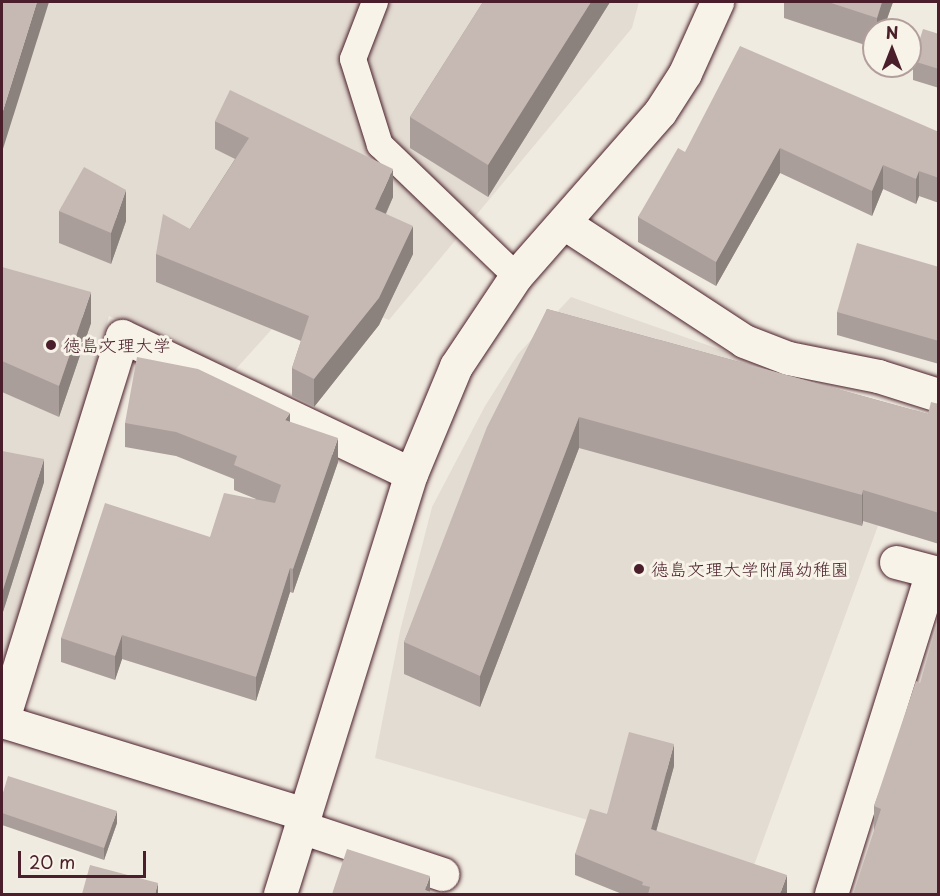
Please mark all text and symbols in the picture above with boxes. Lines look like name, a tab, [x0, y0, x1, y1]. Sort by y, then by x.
north arrow	[862, 18, 922, 78]
text: N	[886, 20, 898, 44]
place label: 徳島文理大学	[63, 334, 171, 356]
marker: 徳島文理大学	[44, 338, 58, 352]
place label: 徳島文理大学附属幼稚園	[651, 558, 849, 580]
marker: 徳島文理大学附属幼稚園	[632, 562, 646, 576]
scale bar	[21, 839, 148, 877]
text: 20 m	[29, 848, 75, 875]

